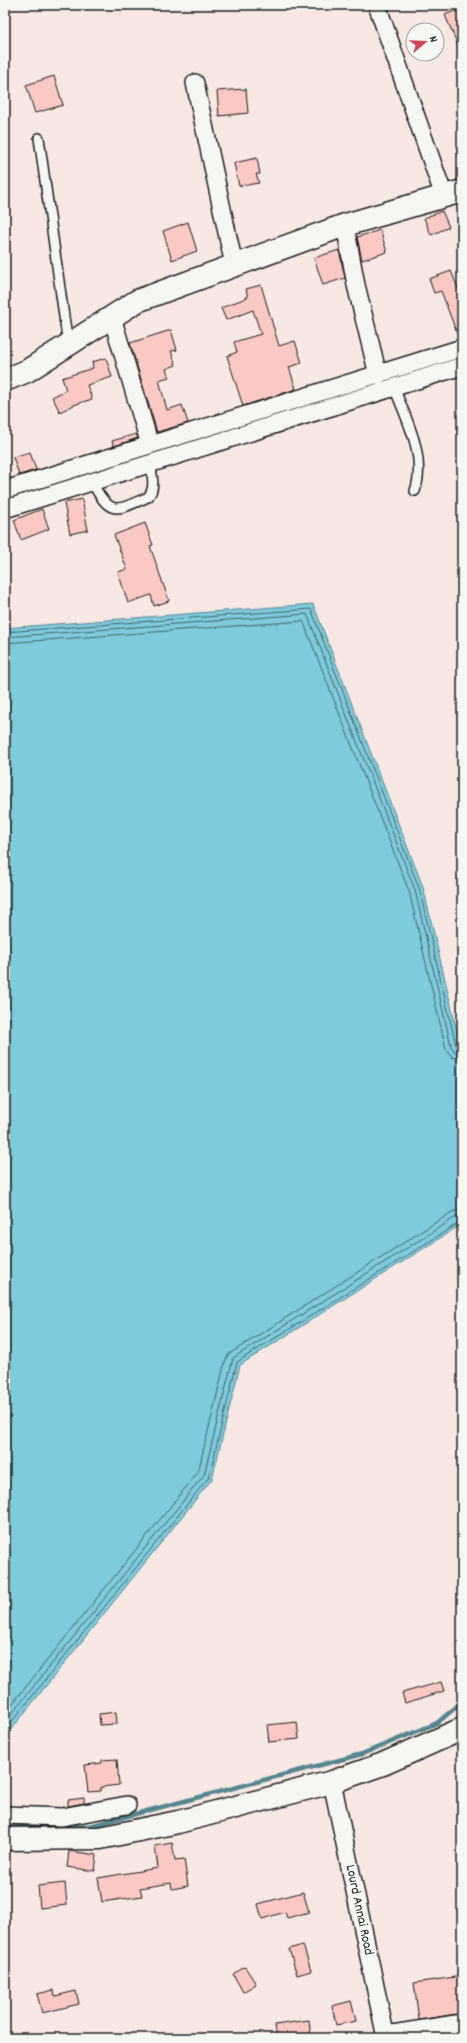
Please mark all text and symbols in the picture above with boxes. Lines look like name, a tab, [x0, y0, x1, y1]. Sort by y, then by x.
north arrow	[405, 22, 445, 62]
text: N	[424, 34, 441, 45]
street label: Lourd Annai Road	[340, 1863, 378, 1957]

